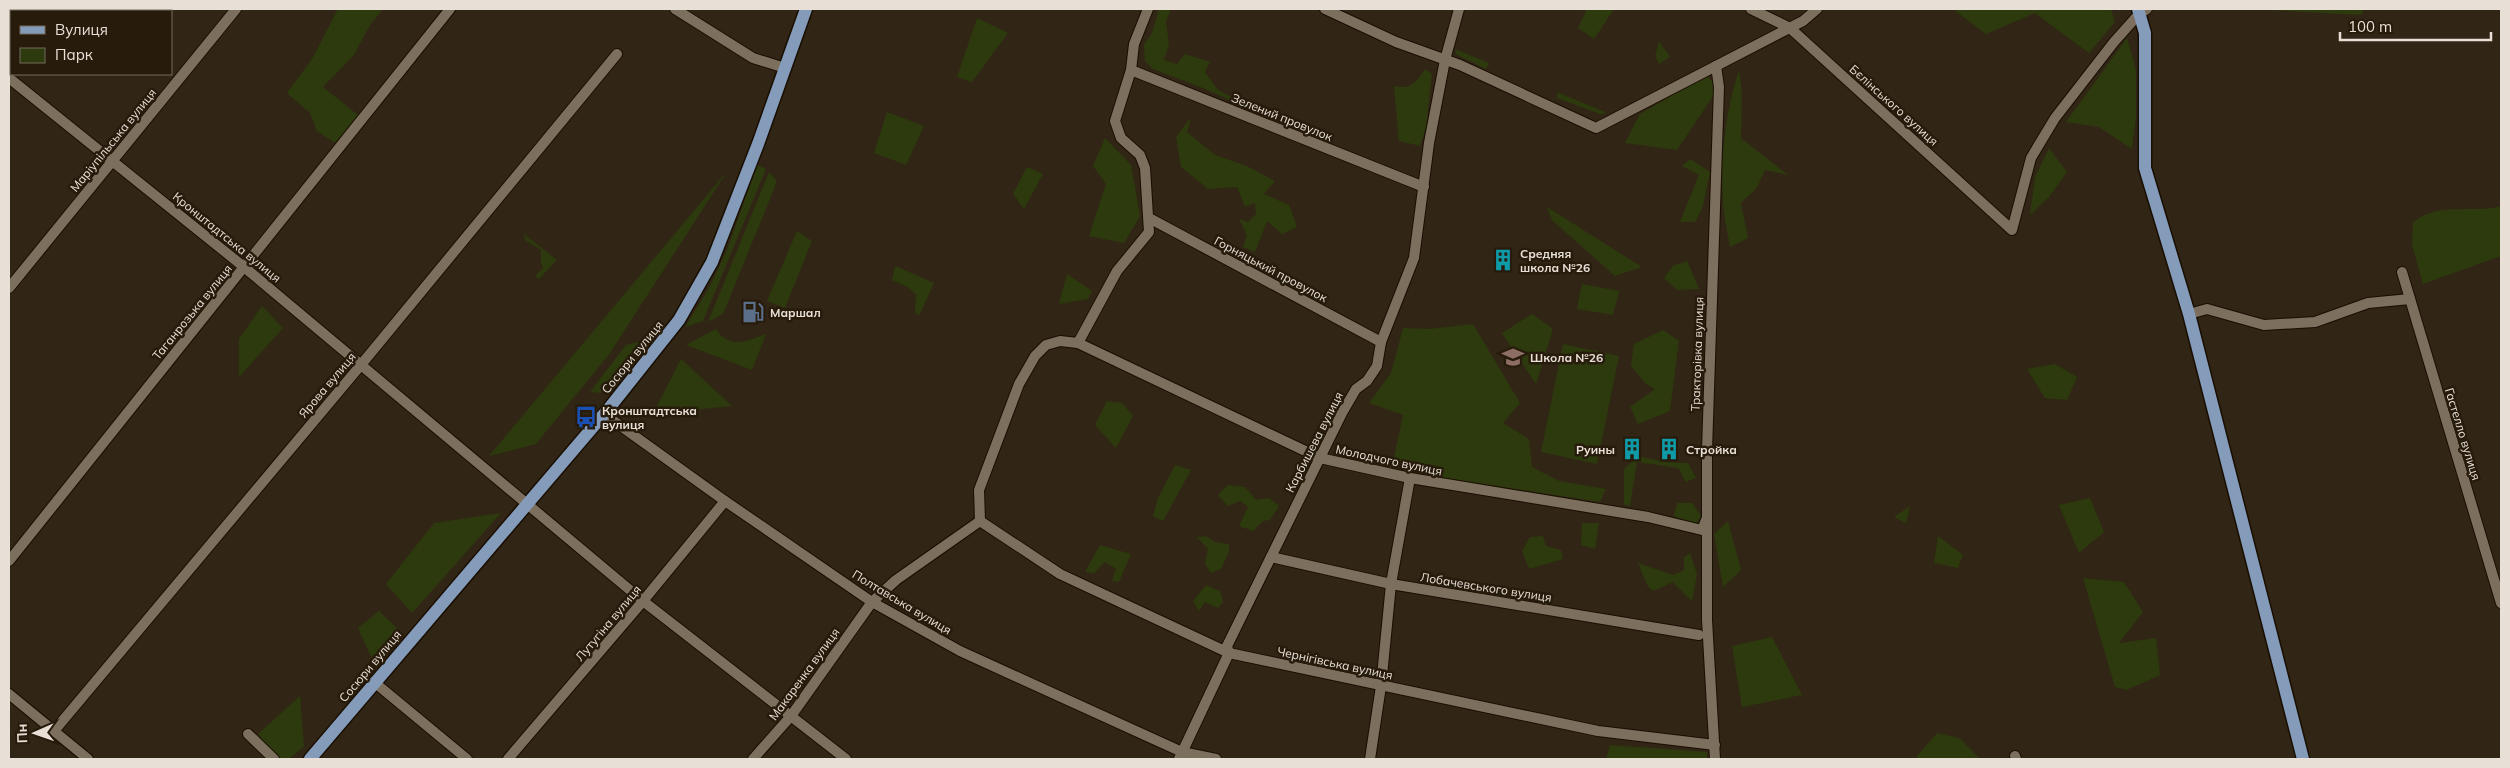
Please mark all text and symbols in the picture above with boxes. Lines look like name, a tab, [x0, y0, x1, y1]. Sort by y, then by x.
legend	[10, 10, 172, 75]
scale bar	[2340, 10, 2491, 42]
text: 100 m	[2348, 17, 2392, 36]
text: Вулиця	[55, 20, 108, 39]
text: Парк	[55, 45, 94, 64]
street label: Бєлінського вулиця	[1847, 61, 1941, 149]
street label: Маріупільська вулиця	[67, 85, 159, 195]
street label: Зелений провулок	[1229, 90, 1335, 144]
street label: Кронштадтська вулиця	[170, 189, 284, 285]
street label: Горняцький провулок	[1212, 233, 1331, 305]
place label: Средняя школа №26	[1520, 246, 1590, 275]
building icon: Средняя школа №26	[1490, 247, 1516, 273]
street label: Таганрозька вулиця	[149, 261, 235, 363]
street label: Тракторівка вулиця	[1688, 296, 1706, 412]
fuel station icon: Маршал	[740, 299, 766, 325]
place label: Маршал	[770, 305, 821, 320]
street label: Сосюри вулиця	[598, 318, 666, 396]
school or university icon: Школа №26	[1500, 344, 1526, 370]
street label: Ярова вулиця	[295, 349, 359, 421]
place label: Школа №26	[1530, 350, 1603, 365]
street label: Гастелло вулиця	[2442, 386, 2484, 482]
street label: Карбишева вулиця	[1282, 389, 1346, 495]
place label: Кронштадтська вулиця	[602, 403, 697, 432]
bus stop icon: Кронштадтська вулиця	[573, 404, 599, 430]
building icon: Руины	[1619, 436, 1645, 462]
building icon: Стройка	[1656, 436, 1682, 462]
street label: Молодчого вулиця	[1334, 441, 1444, 479]
place label: Руины	[1576, 442, 1615, 457]
place label: Стройка	[1686, 442, 1737, 457]
street label: Полтавська вулиця	[850, 566, 954, 638]
street label: Лобачевського вулиця	[1419, 569, 1553, 605]
street label: Лутугіна вулиця	[572, 582, 644, 664]
street label: Макаренка вулиця	[765, 625, 843, 723]
street label: Сосюри вулиця	[336, 627, 404, 705]
street label: Чернігівська вулиця	[1276, 643, 1394, 683]
north arrow	[10, 708, 60, 758]
text: Пн	[13, 723, 31, 743]

